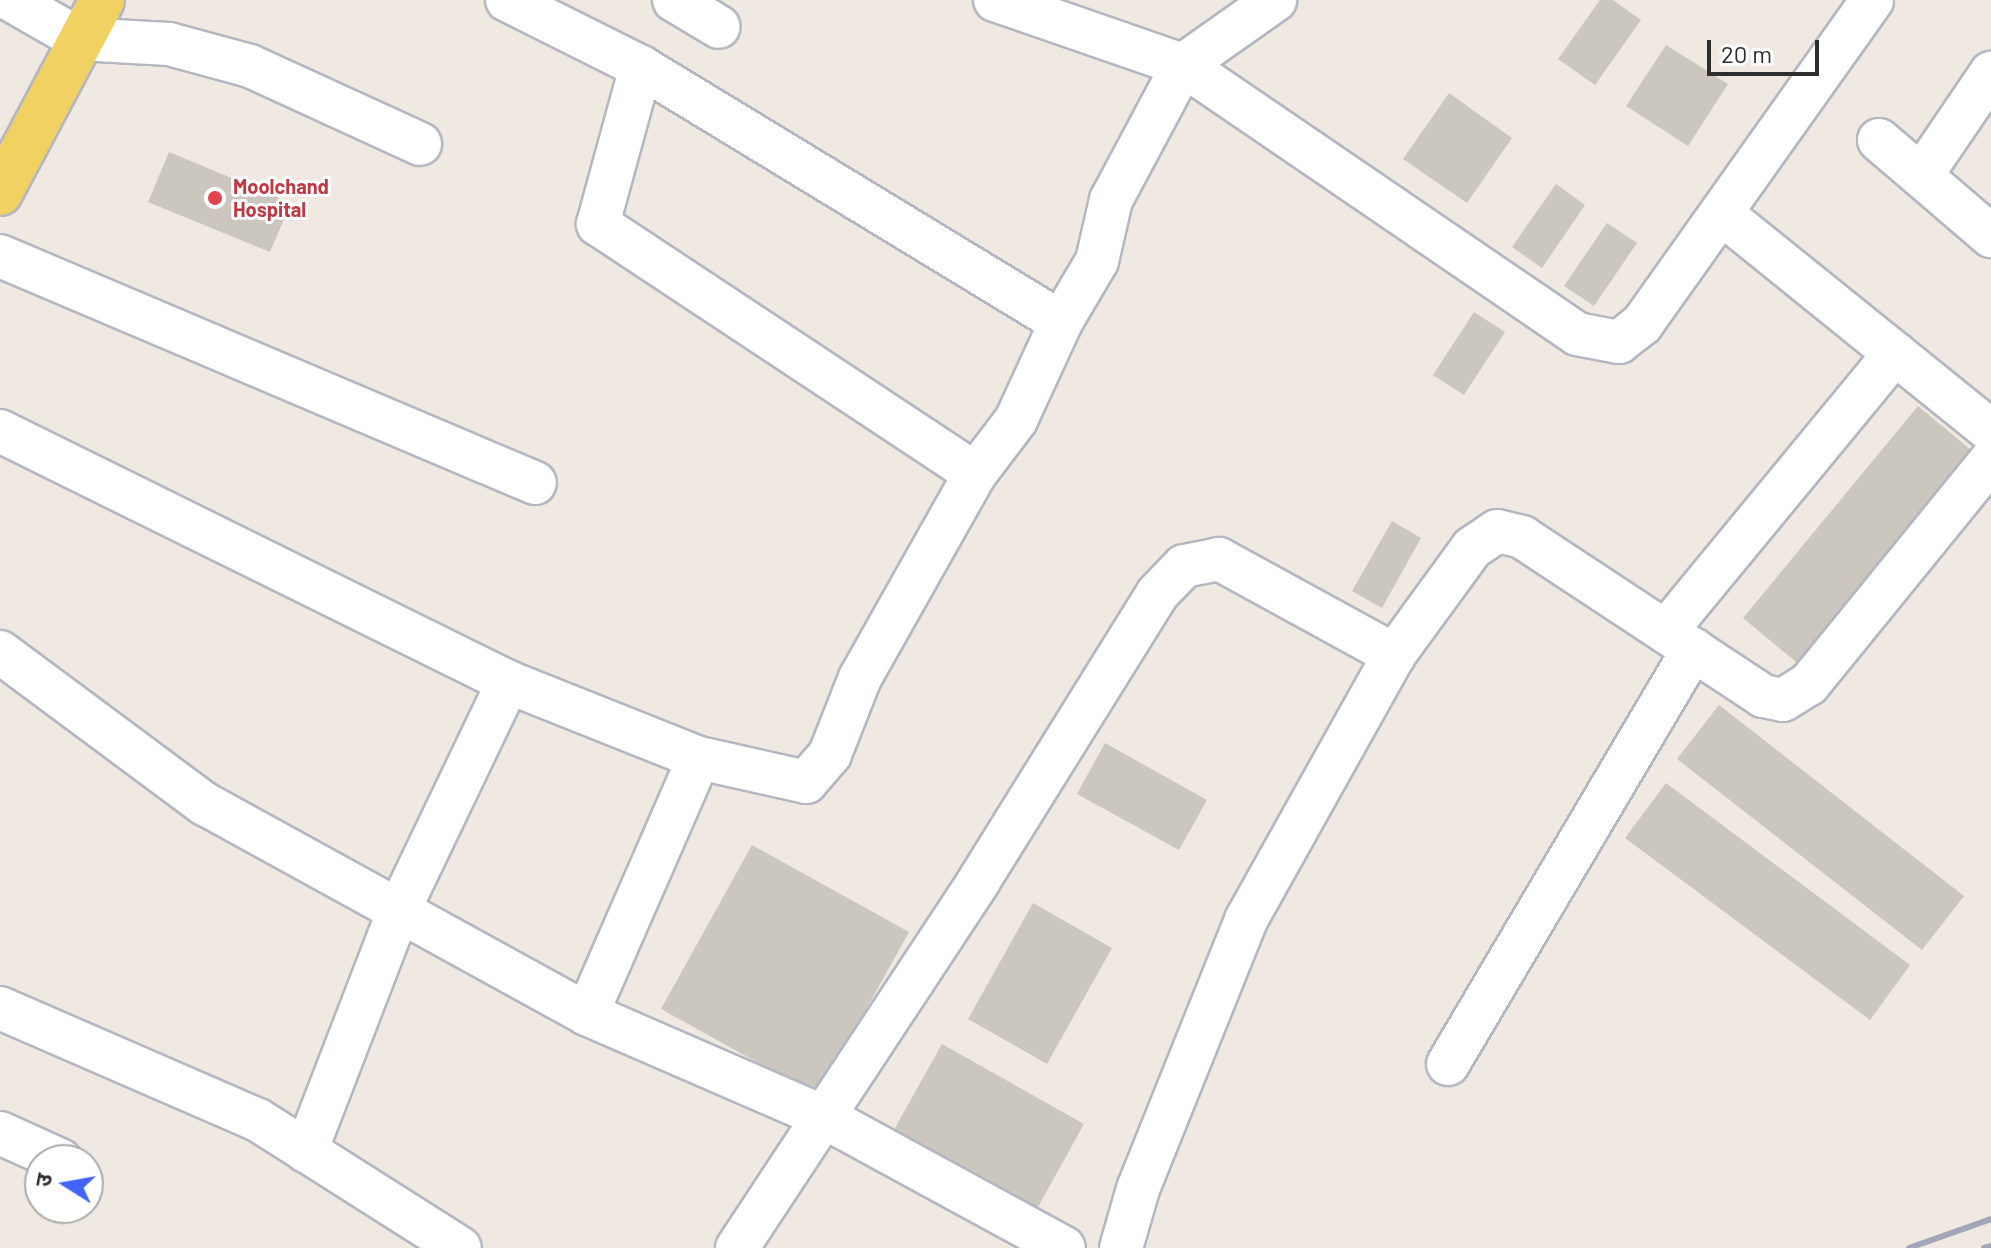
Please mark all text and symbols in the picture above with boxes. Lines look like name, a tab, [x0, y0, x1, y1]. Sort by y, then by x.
scale bar	[1711, 24, 1823, 74]
text: 20 m	[1721, 39, 1772, 68]
place label: Moolchand Hospital	[233, 174, 329, 221]
marker: Moolchand Hospital	[204, 187, 226, 209]
north arrow	[24, 1144, 104, 1224]
text: उ	[28, 1171, 56, 1189]

